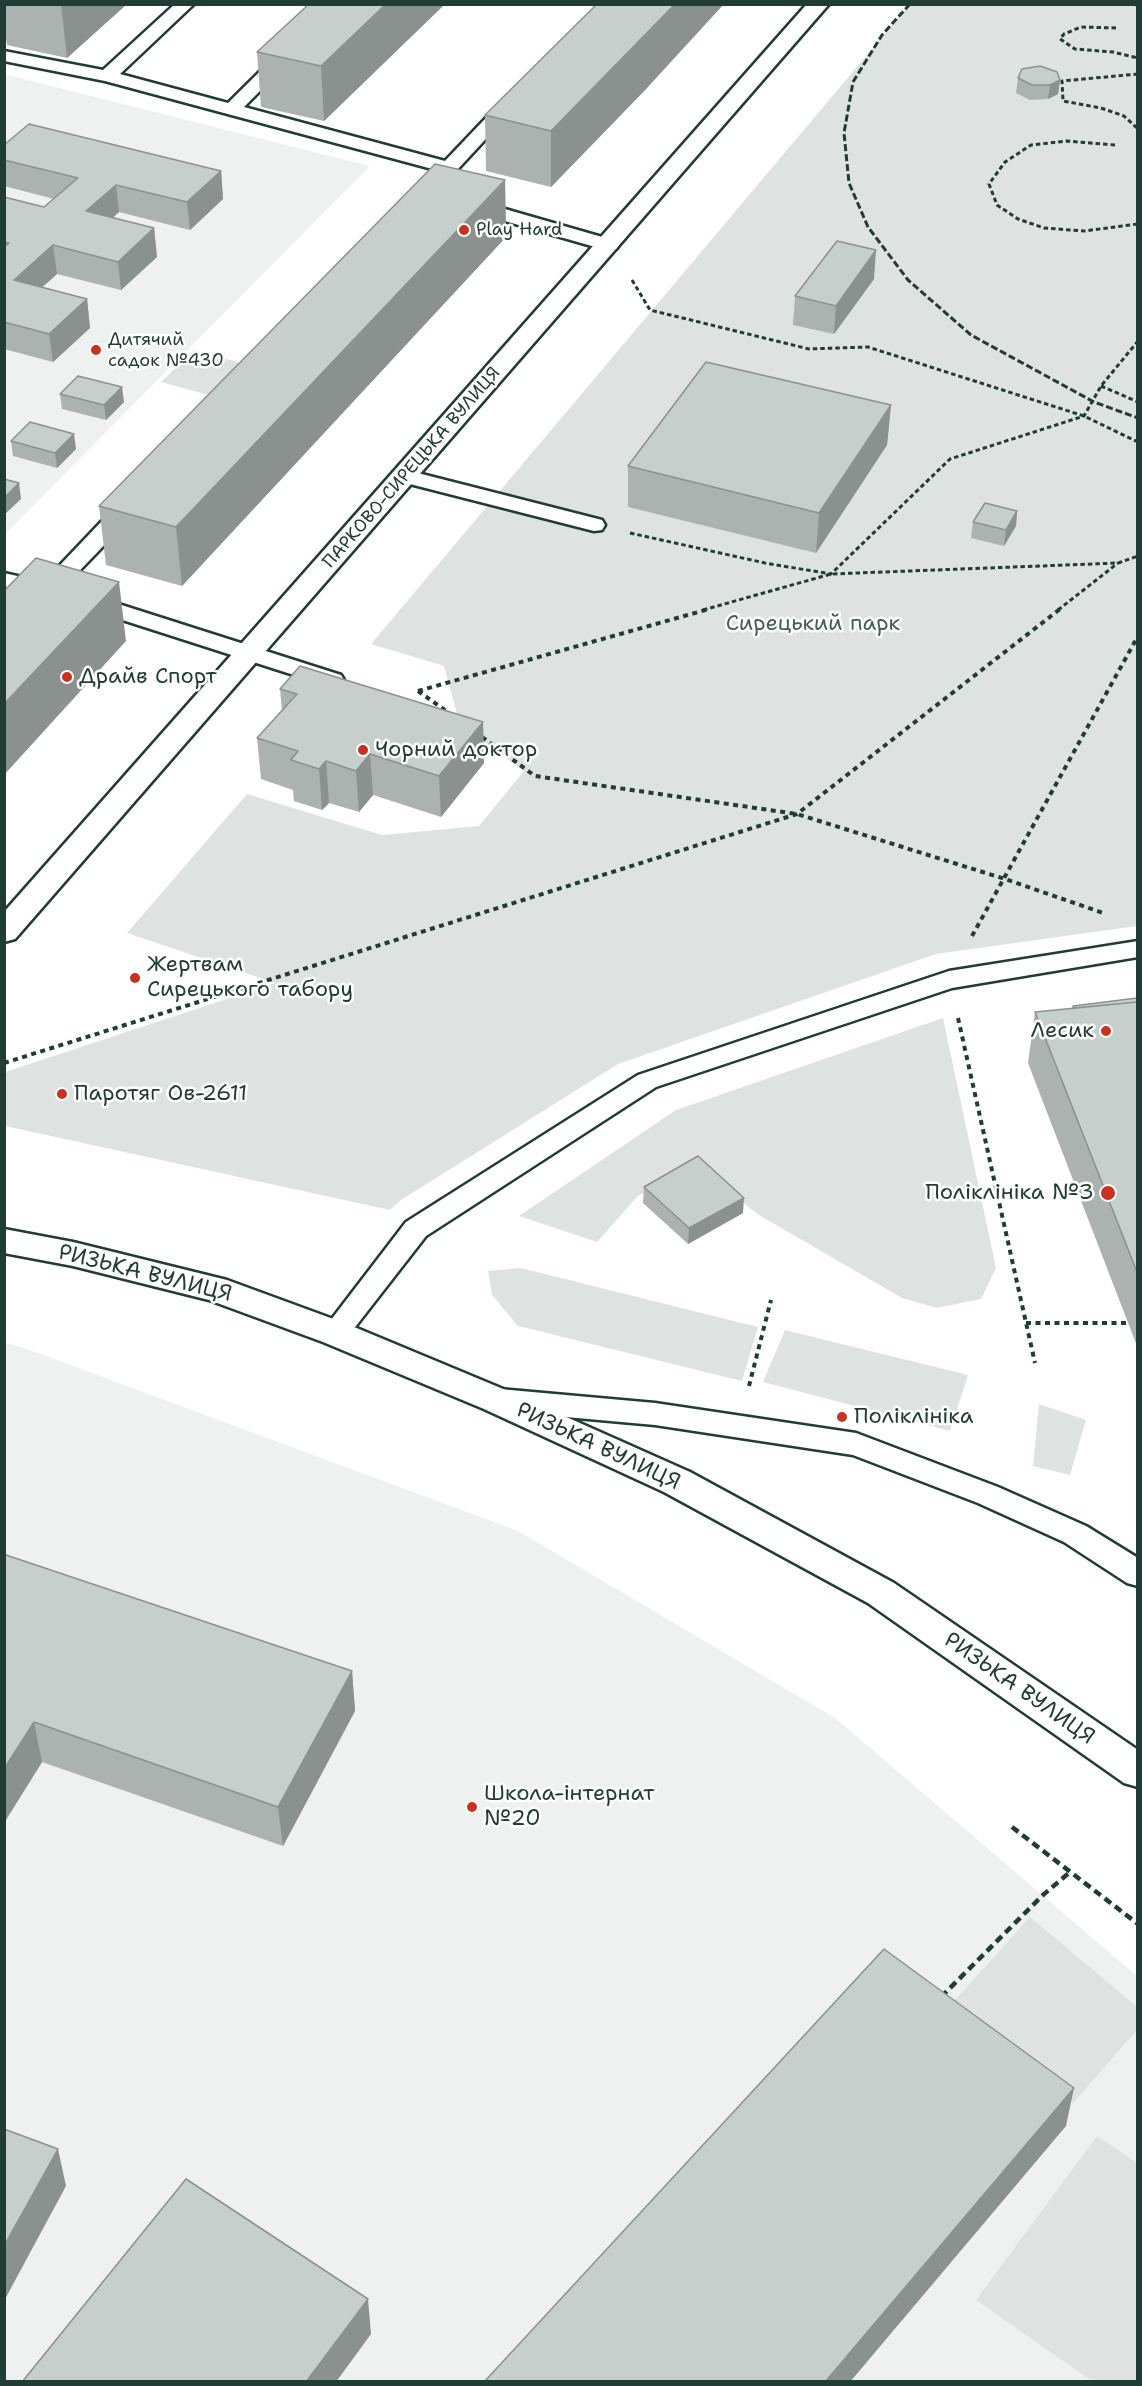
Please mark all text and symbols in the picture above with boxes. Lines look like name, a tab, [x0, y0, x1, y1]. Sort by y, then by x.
place label: Play Hard	[476, 219, 562, 241]
marker: Play Hard	[457, 223, 471, 237]
place label: Дитячий садок №430	[108, 329, 224, 372]
marker: Дитячий садок №430	[89, 343, 103, 357]
street label: ПАРКОВО-СИРЕЦЬКА ВУЛИЦЯ	[319, 363, 505, 573]
park label: Сирецький парк	[726, 611, 900, 637]
place label: Драйв Спорт	[79, 664, 217, 690]
marker: Драйв Спорт	[60, 670, 74, 684]
place label: Чорний доктор	[375, 737, 537, 763]
marker: Чорний доктор	[356, 743, 370, 757]
place label: Жертвам Сирецького табору	[147, 952, 353, 1004]
marker: Жертвам Сирецького табору	[128, 971, 142, 985]
place label: Лесик	[1031, 1018, 1094, 1044]
marker: Лесик	[1099, 1024, 1113, 1038]
place label: Паротяг Ов-2611	[74, 1081, 247, 1107]
marker: Паротяг Ов-2611	[55, 1087, 69, 1101]
place label: Поліклініка №3	[925, 1180, 1094, 1206]
marker: Поліклініка №3	[1099, 1184, 1117, 1202]
street label: РИЗЬКА ВУЛИЦЯ	[55, 1240, 235, 1308]
street label: РИЗЬКА ВУЛИЦЯ	[512, 1397, 684, 1497]
place label: Поліклініка	[854, 1404, 973, 1430]
marker: Поліклініка	[835, 1410, 849, 1424]
street label: РИЗЬКА ВУЛИЦЯ	[939, 1627, 1099, 1751]
place label: Школа-інтернат №20	[484, 1781, 654, 1832]
marker: Школа-інтернат №20	[465, 1800, 479, 1814]

